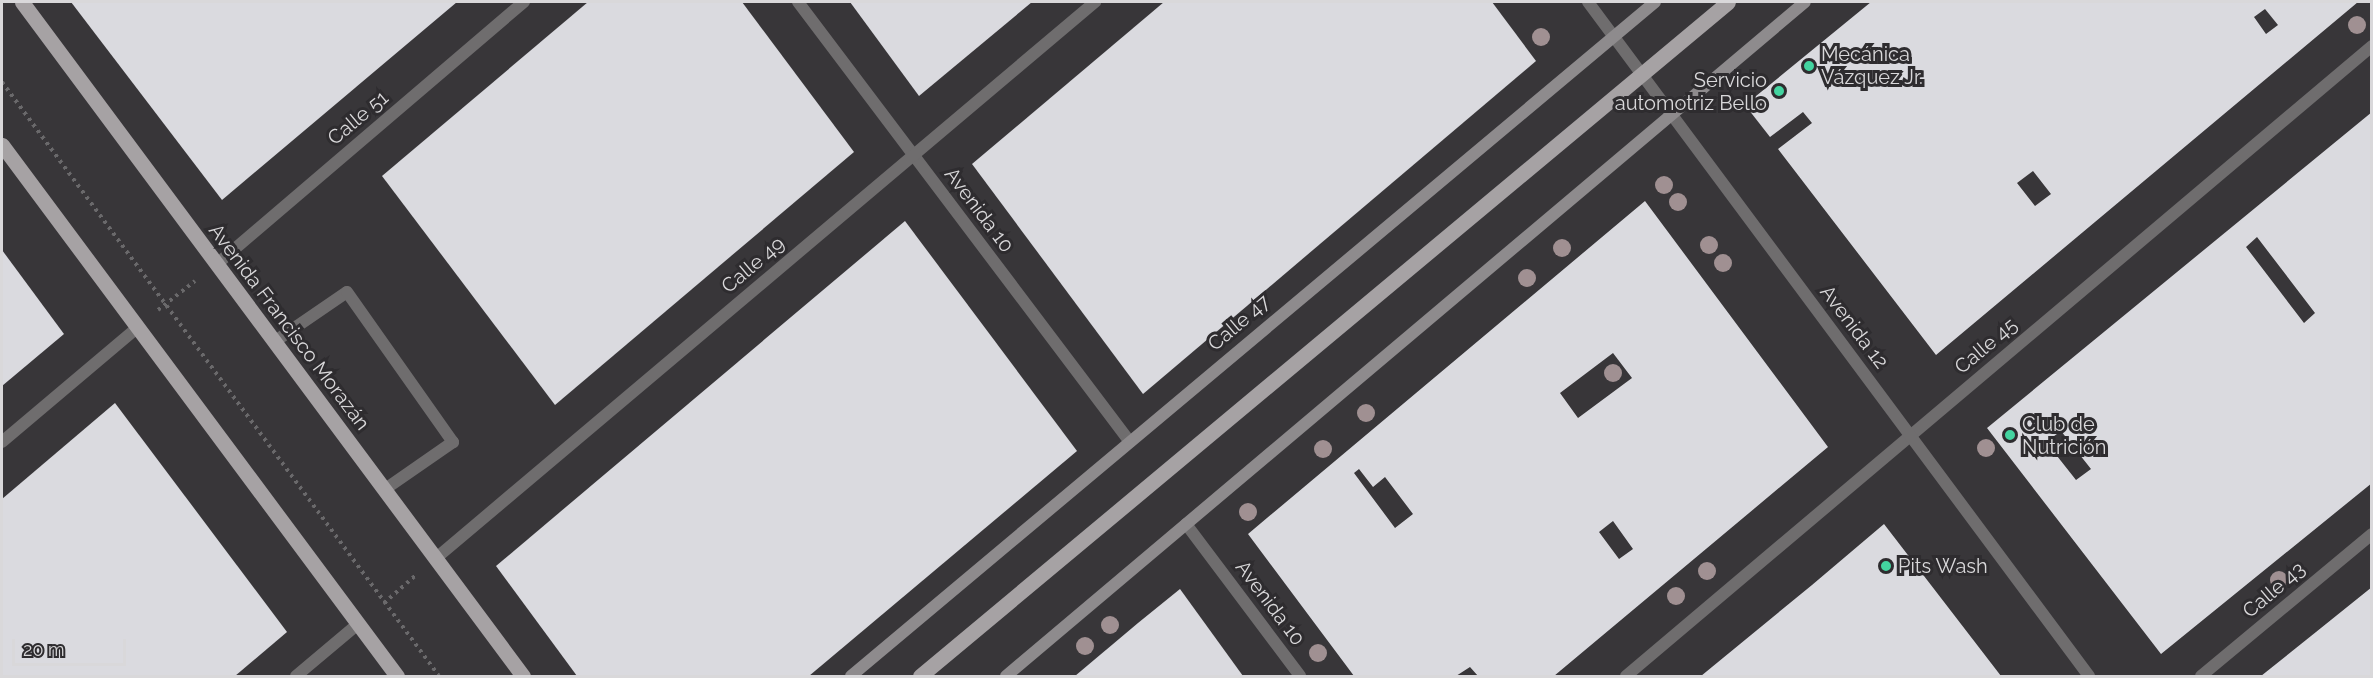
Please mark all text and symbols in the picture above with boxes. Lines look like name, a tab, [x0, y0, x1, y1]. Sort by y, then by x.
place label: Mecánica Vázquez Jr.	[1821, 42, 1923, 89]
marker: Mecánica Vázquez Jr.	[1802, 59, 1816, 73]
place label: Servicio automotriz Bello	[1615, 68, 1767, 115]
marker: Servicio automotriz Bello	[1772, 84, 1786, 98]
street label: Calle 51	[323, 86, 393, 150]
street label: Avenida 10	[939, 163, 1019, 257]
street label: Avenida Francisco Morazán	[203, 219, 375, 435]
street label: Calle 49	[717, 232, 789, 298]
street label: Avenida 12	[1815, 281, 1893, 373]
street label: Calle 47	[1203, 290, 1275, 356]
street label: Calle 45	[1950, 313, 2022, 379]
place label: Club de Nutrición	[2022, 412, 2106, 459]
marker: Club de Nutrición	[2003, 428, 2017, 442]
place label: Pits Wash	[1898, 554, 1988, 578]
street label: Avenida 10	[1230, 556, 1310, 650]
street label: Calle 43	[2238, 557, 2310, 623]
marker: Pits Wash	[1879, 559, 1893, 573]
scale bar	[15, 627, 129, 665]
text: 20 m	[23, 639, 65, 660]

